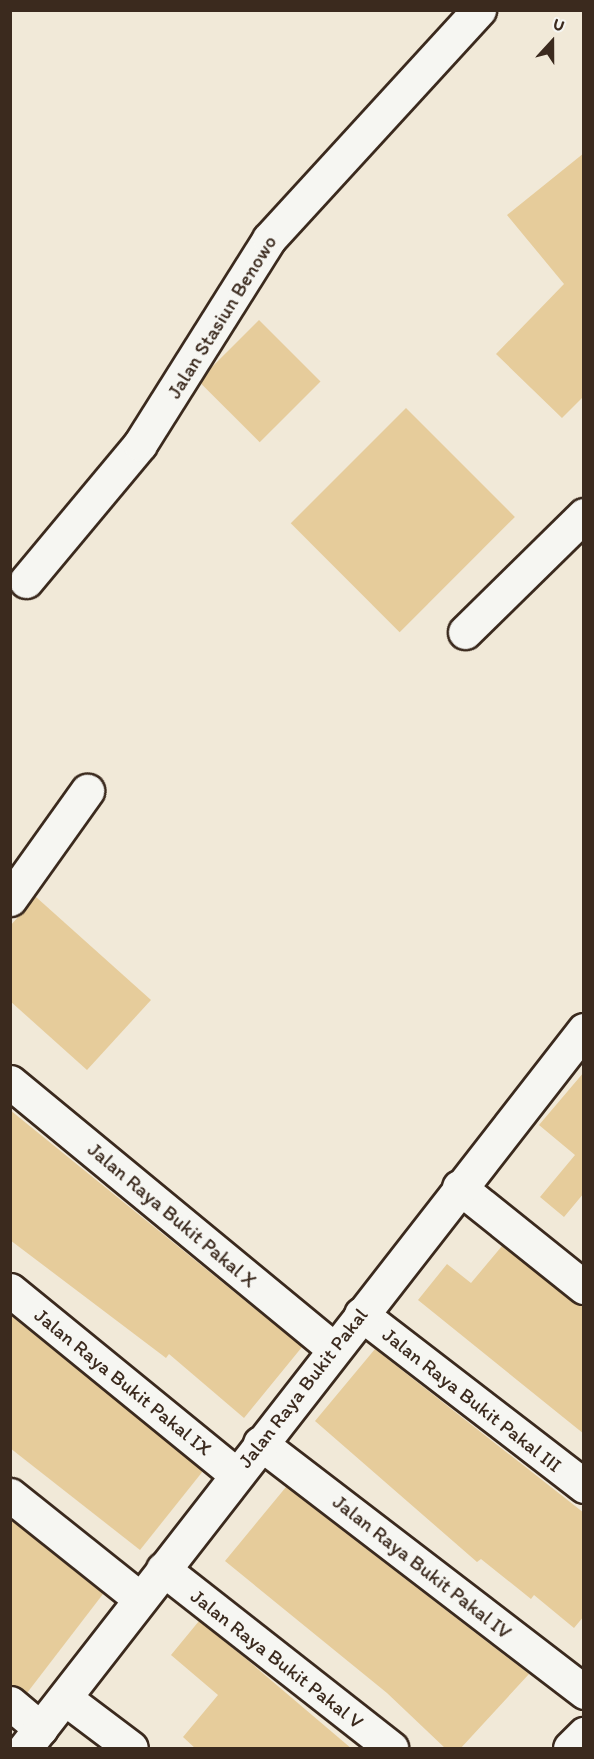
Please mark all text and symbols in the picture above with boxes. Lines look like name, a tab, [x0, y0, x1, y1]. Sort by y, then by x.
north arrow	[522, 12, 582, 72]
text: U	[550, 14, 567, 35]
street label: Jalan Stasiun Benowo	[162, 231, 282, 403]
street label: Jalan Raya Bukit Pakal X	[83, 1138, 261, 1292]
street label: Jalan Raya Bukit Pakal IX	[30, 1304, 216, 1460]
street label: Jalan Raya Bukit Pakal	[234, 1304, 372, 1472]
street label: Jalan Raya Bukit Pakal III	[378, 1323, 566, 1477]
street label: Jalan Raya Bukit Pakal IV	[328, 1490, 516, 1644]
street label: Jalan Raya Bukit Pakal V	[186, 1585, 368, 1733]

